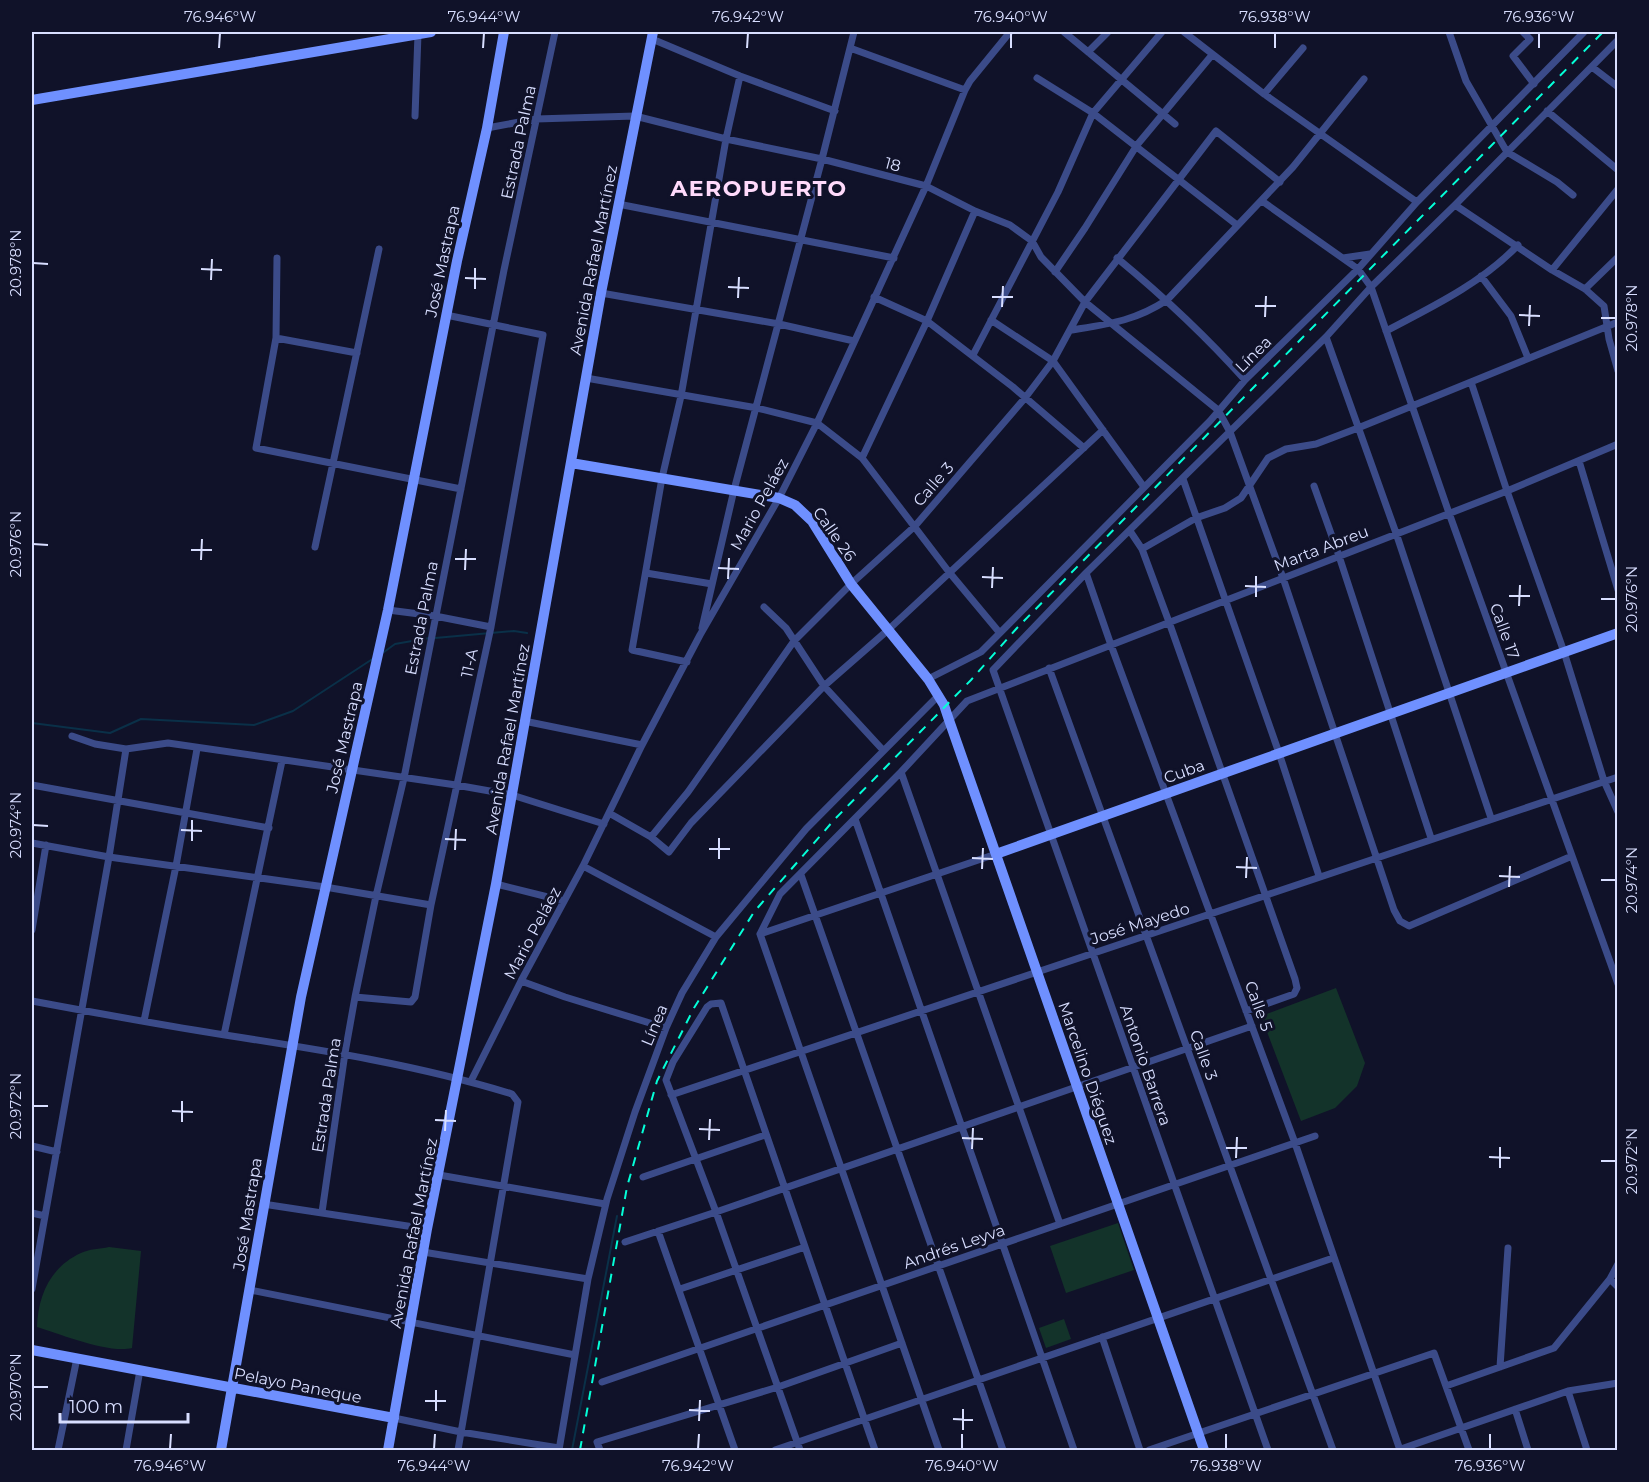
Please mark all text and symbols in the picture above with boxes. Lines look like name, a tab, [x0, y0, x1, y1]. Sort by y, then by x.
text: 76.946°W	[184, 7, 256, 26]
text: 76.944°W	[448, 7, 521, 26]
text: 76.942°W	[712, 7, 784, 26]
text: 76.940°W	[974, 7, 1048, 26]
text: 76.938°W	[1239, 7, 1311, 26]
text: 76.936°W	[1504, 7, 1575, 26]
street label: Estrada Palma	[497, 83, 540, 201]
street label: 18	[883, 153, 903, 176]
street label: Avenida Rafael Martínez	[566, 163, 621, 357]
district label: AEROPUERTO	[669, 175, 848, 202]
street label: José Mastrapa	[421, 203, 464, 320]
text: 20.978°N	[6, 229, 25, 297]
text: 20.978°N	[1622, 284, 1641, 352]
street label: Línea	[1231, 332, 1275, 376]
street label: Mario Peláez	[726, 455, 792, 553]
street label: Calle 3	[909, 458, 958, 510]
street label: Calle 26	[809, 503, 860, 565]
text: 20.976°N	[6, 511, 25, 577]
street label: Marta Abreu	[1271, 522, 1371, 575]
street label: Estrada Palma	[401, 559, 442, 677]
text: 20.976°N	[1622, 566, 1641, 632]
street label: Calle 17	[1486, 601, 1523, 662]
street label: Avenida Rafael Martínez	[481, 642, 534, 836]
street label: 11-A	[457, 646, 482, 679]
street label: José Mastrapa	[322, 679, 367, 796]
street label: Cuba	[1161, 755, 1207, 788]
text: 20.974°N	[6, 792, 25, 858]
text: 20.974°N	[1622, 847, 1641, 913]
street label: Mario Peláez	[500, 884, 565, 983]
street label: José Mayedo	[1087, 899, 1192, 949]
street label: Calle 5	[1241, 978, 1276, 1034]
street label: Marcelino Diéguez	[1054, 999, 1121, 1147]
street label: Línea	[637, 1001, 672, 1049]
street label: Antonio Barrera	[1116, 1002, 1175, 1128]
street label: Calle 3	[1186, 1027, 1221, 1083]
street label: Estrada Palma	[308, 1036, 345, 1154]
text: 20.972°N	[6, 1073, 25, 1139]
text: 20.972°N	[1622, 1128, 1641, 1194]
street label: Avenida Rafael Martínez	[386, 1136, 441, 1330]
street label: José Mastrapa	[229, 1156, 266, 1273]
street label: Andrés Leyva	[901, 1220, 1007, 1273]
text: 20.970°N	[6, 1353, 25, 1421]
street label: Pelayo Paneque	[233, 1364, 363, 1407]
scale bar	[60, 1386, 188, 1424]
text: 100 m	[69, 1396, 123, 1418]
text: 76.946°W	[134, 1456, 206, 1475]
text: 76.944°W	[398, 1456, 471, 1475]
text: 76.942°W	[662, 1456, 734, 1475]
text: 76.940°W	[925, 1456, 999, 1475]
text: 76.938°W	[1190, 1456, 1262, 1475]
text: 76.936°W	[1455, 1456, 1526, 1475]

